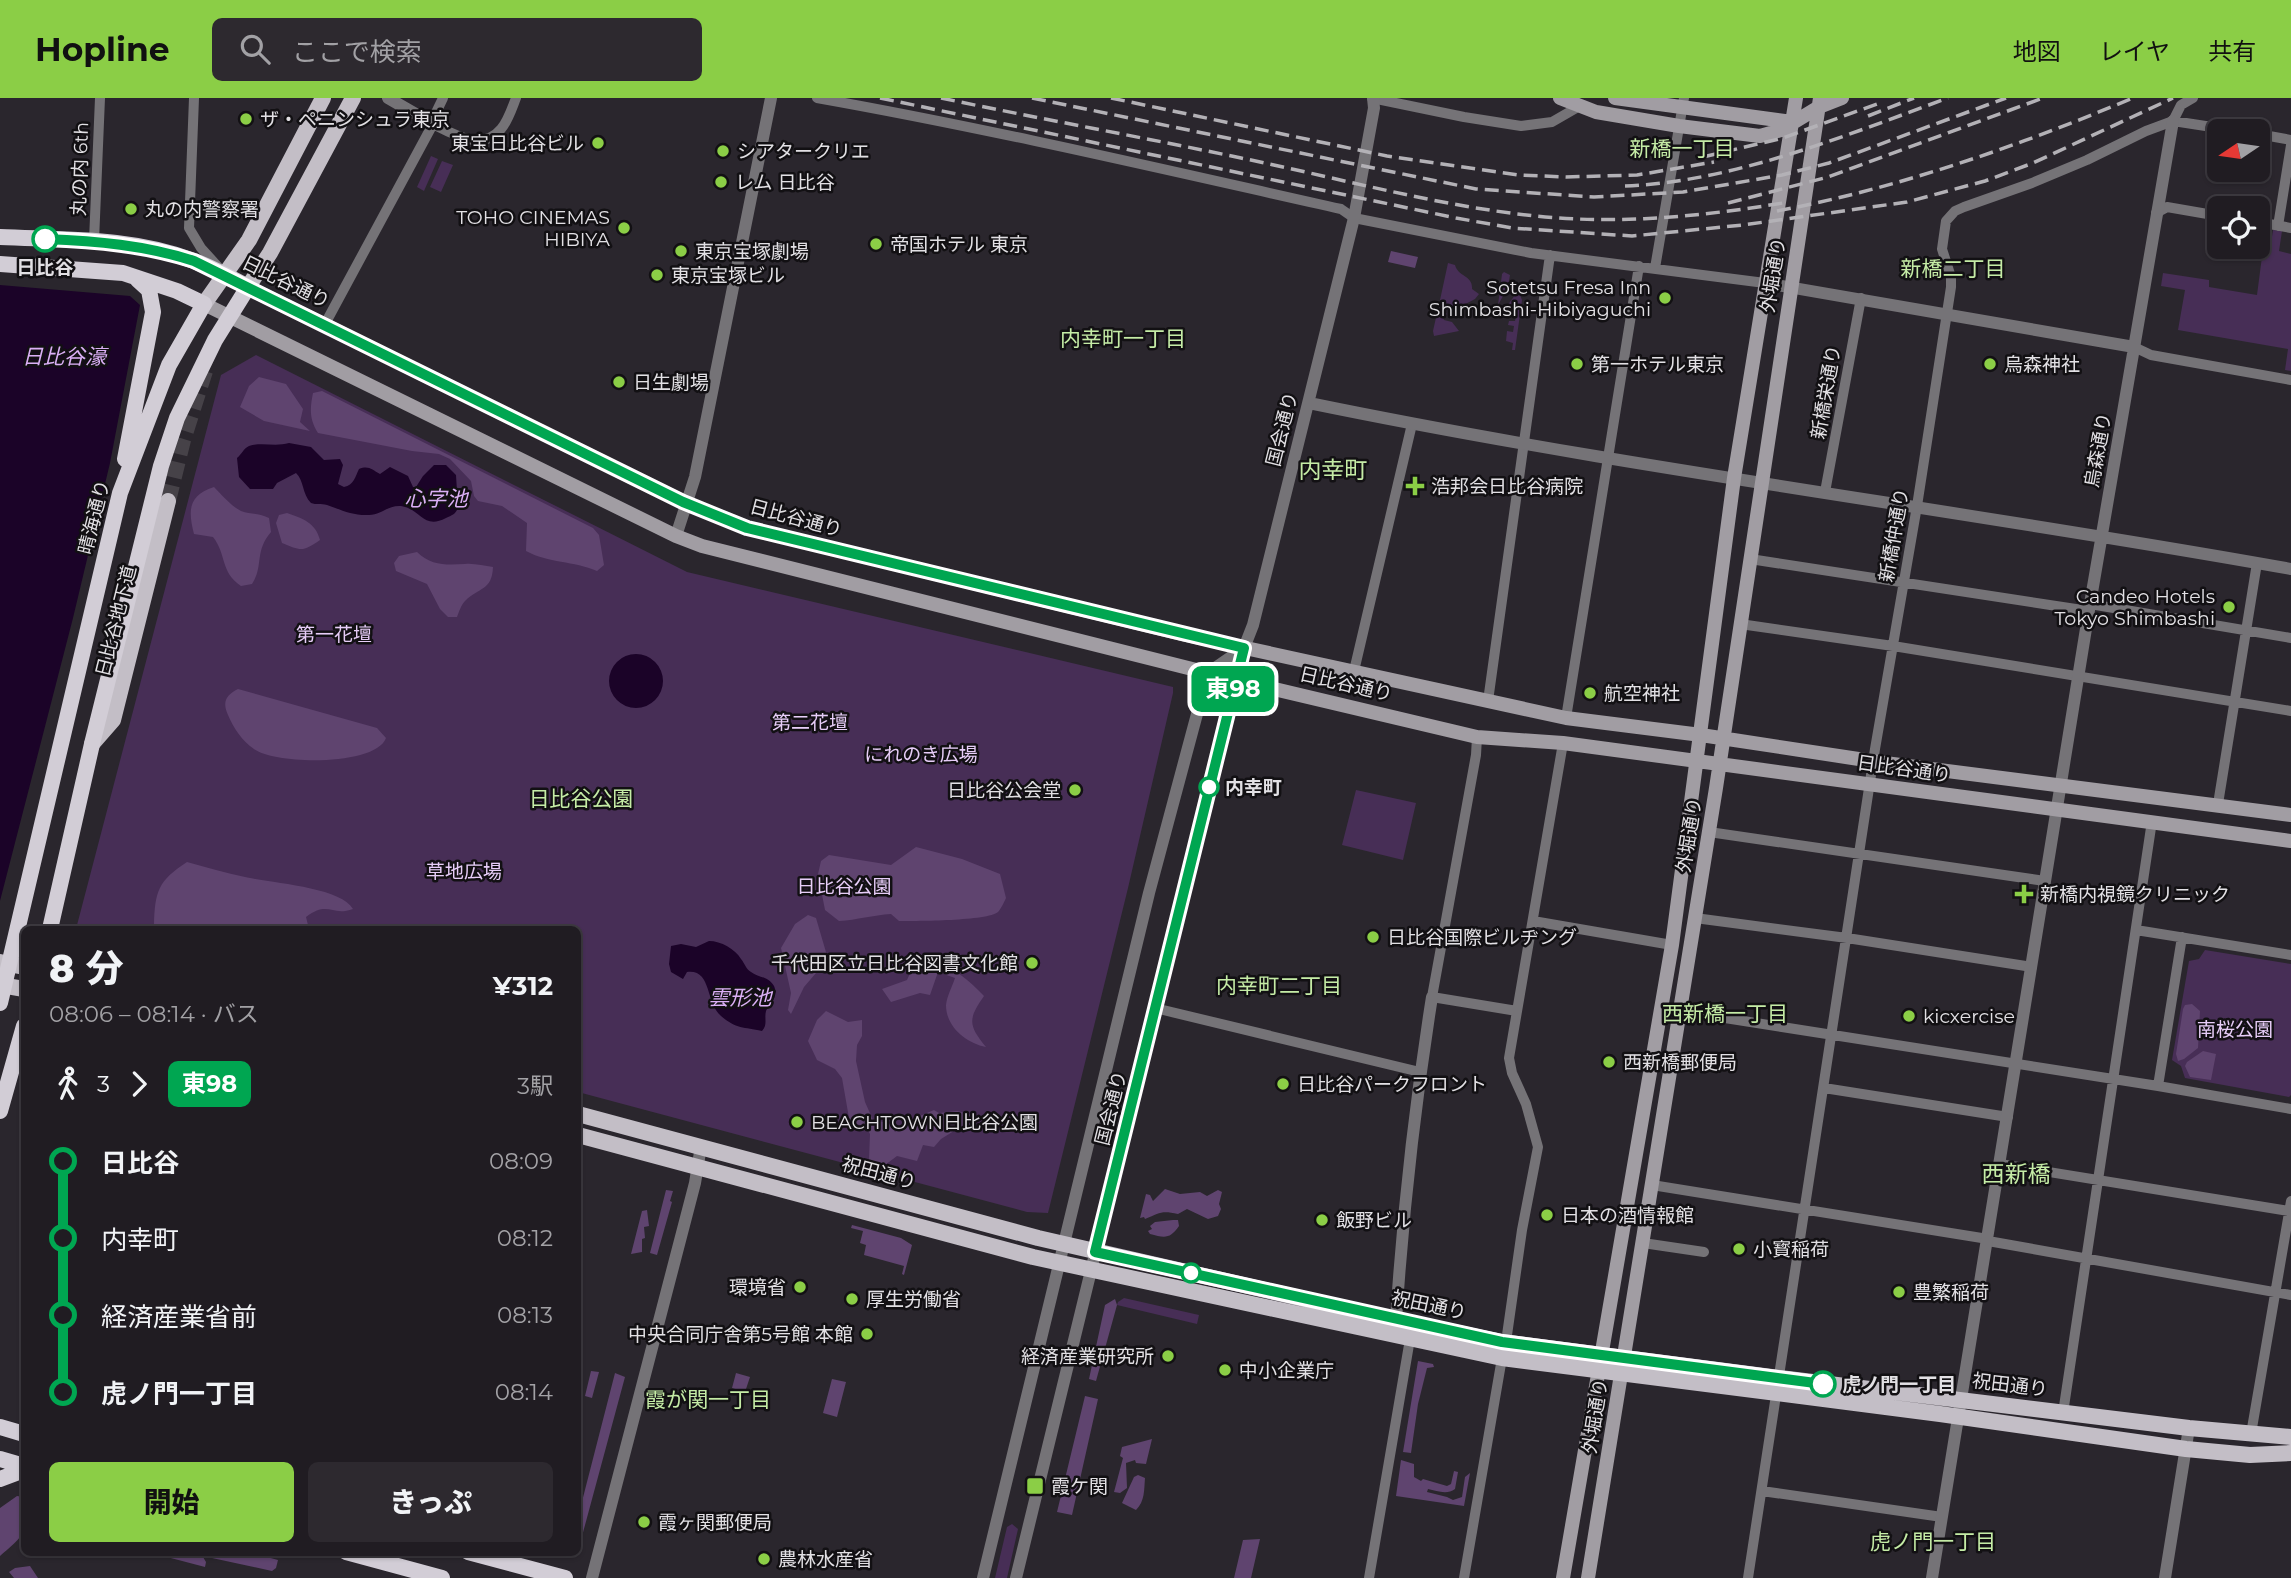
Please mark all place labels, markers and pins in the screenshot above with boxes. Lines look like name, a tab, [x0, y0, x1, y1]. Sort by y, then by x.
place label: ザ・ペニンシュラ東京	[260, 108, 450, 131]
marker: ザ・ペニンシュラ東京	[238, 111, 254, 127]
place label: 東宝日比谷ビル	[451, 132, 584, 155]
marker: 東宝日比谷ビル	[590, 135, 606, 151]
place label: シアタークリエ	[737, 140, 870, 163]
marker: シアタークリエ	[715, 143, 731, 159]
place label: レム 日比谷	[735, 171, 835, 194]
marker: レム 日比谷	[713, 174, 729, 190]
place label: 丸の内警察署	[145, 198, 259, 221]
marker: 丸の内警察署	[123, 201, 139, 217]
place label: TOHO CINEMAS HIBIYA	[456, 206, 610, 251]
marker: TOHO CINEMAS HIBIYA	[616, 220, 632, 236]
marker: 日比谷	[32, 226, 58, 252]
place label: 帝国ホテル 東京	[890, 233, 1028, 256]
marker: 帝国ホテル 東京	[868, 236, 884, 252]
place label: 東京宝塚劇場	[695, 240, 809, 263]
marker: 東京宝塚劇場	[673, 243, 689, 259]
place label: 日比谷	[16, 256, 74, 279]
place label: 東京宝塚ビル	[671, 264, 785, 287]
marker: 東京宝塚ビル	[649, 267, 665, 283]
place label: Sotetsu Fresa Inn Shimbashi-Hibiyaguchi	[1429, 276, 1651, 321]
marker: Sotetsu Fresa Inn Shimbashi-Hibiyaguchi	[1657, 290, 1673, 306]
place label: 第一ホテル東京	[1591, 353, 1724, 376]
place label: 烏森神社	[2004, 353, 2080, 376]
marker: 第一ホテル東京	[1569, 356, 1585, 372]
marker: 烏森神社	[1982, 356, 1998, 372]
place label: 日生劇場	[633, 371, 709, 394]
marker: 日生劇場	[611, 374, 627, 390]
place label: 浩邦会日比谷病院	[1431, 475, 1583, 498]
marker: 浩邦会日比谷病院	[1405, 476, 1425, 496]
place label: Candeo Hotels Tokyo Shimbashi	[2054, 585, 2215, 630]
marker: Candeo Hotels Tokyo Shimbashi	[2221, 599, 2237, 615]
place label: 航空神社	[1604, 682, 1680, 705]
marker: 航空神社	[1582, 685, 1598, 701]
place label: 内幸町	[1225, 776, 1282, 799]
marker: 内幸町	[1199, 777, 1219, 797]
place label: 日比谷公会堂	[947, 779, 1061, 802]
marker: 日比谷公会堂	[1067, 782, 1083, 798]
place label: 新橋内視鏡クリニック	[2040, 883, 2230, 906]
marker: 新橋内視鏡クリニック	[2014, 884, 2034, 904]
place label: 日比谷国際ビルヂング	[1387, 926, 1577, 949]
marker: 日比谷国際ビルヂング	[1365, 929, 1381, 945]
place label: 千代田区立日比谷図書文化館	[771, 952, 1018, 975]
marker: 千代田区立日比谷図書文化館	[1024, 955, 1040, 971]
place label: kicxercise	[1923, 1005, 2015, 1028]
marker: kicxercise	[1901, 1008, 1917, 1024]
place label: 西新橋郵便局	[1623, 1051, 1737, 1074]
marker: 西新橋郵便局	[1601, 1054, 1617, 1070]
place label: 日比谷パークフロント	[1297, 1073, 1487, 1096]
marker: 日比谷パークフロント	[1275, 1076, 1291, 1092]
place label: BEACHTOWN日比谷公園	[811, 1111, 1038, 1134]
marker: BEACHTOWN日比谷公園	[789, 1114, 805, 1130]
place label: 日本の酒情報館	[1561, 1204, 1694, 1227]
marker: 日本の酒情報館	[1539, 1207, 1555, 1223]
place label: 飯野ビル	[1336, 1209, 1412, 1232]
marker: 飯野ビル	[1314, 1212, 1330, 1228]
place label: 小寳稲荷	[1753, 1238, 1829, 1261]
marker: 小寳稲荷	[1731, 1241, 1747, 1257]
unlabelled marker	[1181, 1263, 1201, 1283]
place label: 環境省	[729, 1276, 786, 1299]
marker: 環境省	[792, 1279, 808, 1295]
place label: 豊繁稲荷	[1913, 1281, 1989, 1304]
marker: 豊繁稲荷	[1891, 1284, 1907, 1300]
place label: 厚生労働省	[866, 1288, 961, 1311]
marker: 厚生労働省	[844, 1291, 860, 1307]
place label: 中央合同庁舎第5号館 本館	[628, 1323, 853, 1346]
marker: 中央合同庁舎第5号館 本館	[859, 1326, 875, 1342]
place label: 経済産業研究所	[1021, 1345, 1154, 1368]
marker: 経済産業研究所	[1160, 1348, 1176, 1364]
place label: 中小企業庁	[1239, 1359, 1334, 1382]
marker: 中小企業庁	[1217, 1362, 1233, 1378]
marker: 虎ノ門一丁目	[1810, 1371, 1836, 1397]
place label: 虎ノ門一丁目	[1842, 1373, 1956, 1396]
place label: 霞ケ関	[1051, 1475, 1108, 1498]
marker: 霞ケ関	[1025, 1476, 1045, 1496]
place label: 霞ヶ関郵便局	[658, 1511, 772, 1534]
marker: 霞ヶ関郵便局	[636, 1514, 652, 1530]
place label: 農林水産省	[778, 1548, 873, 1571]
marker: 農林水産省	[756, 1551, 772, 1567]

